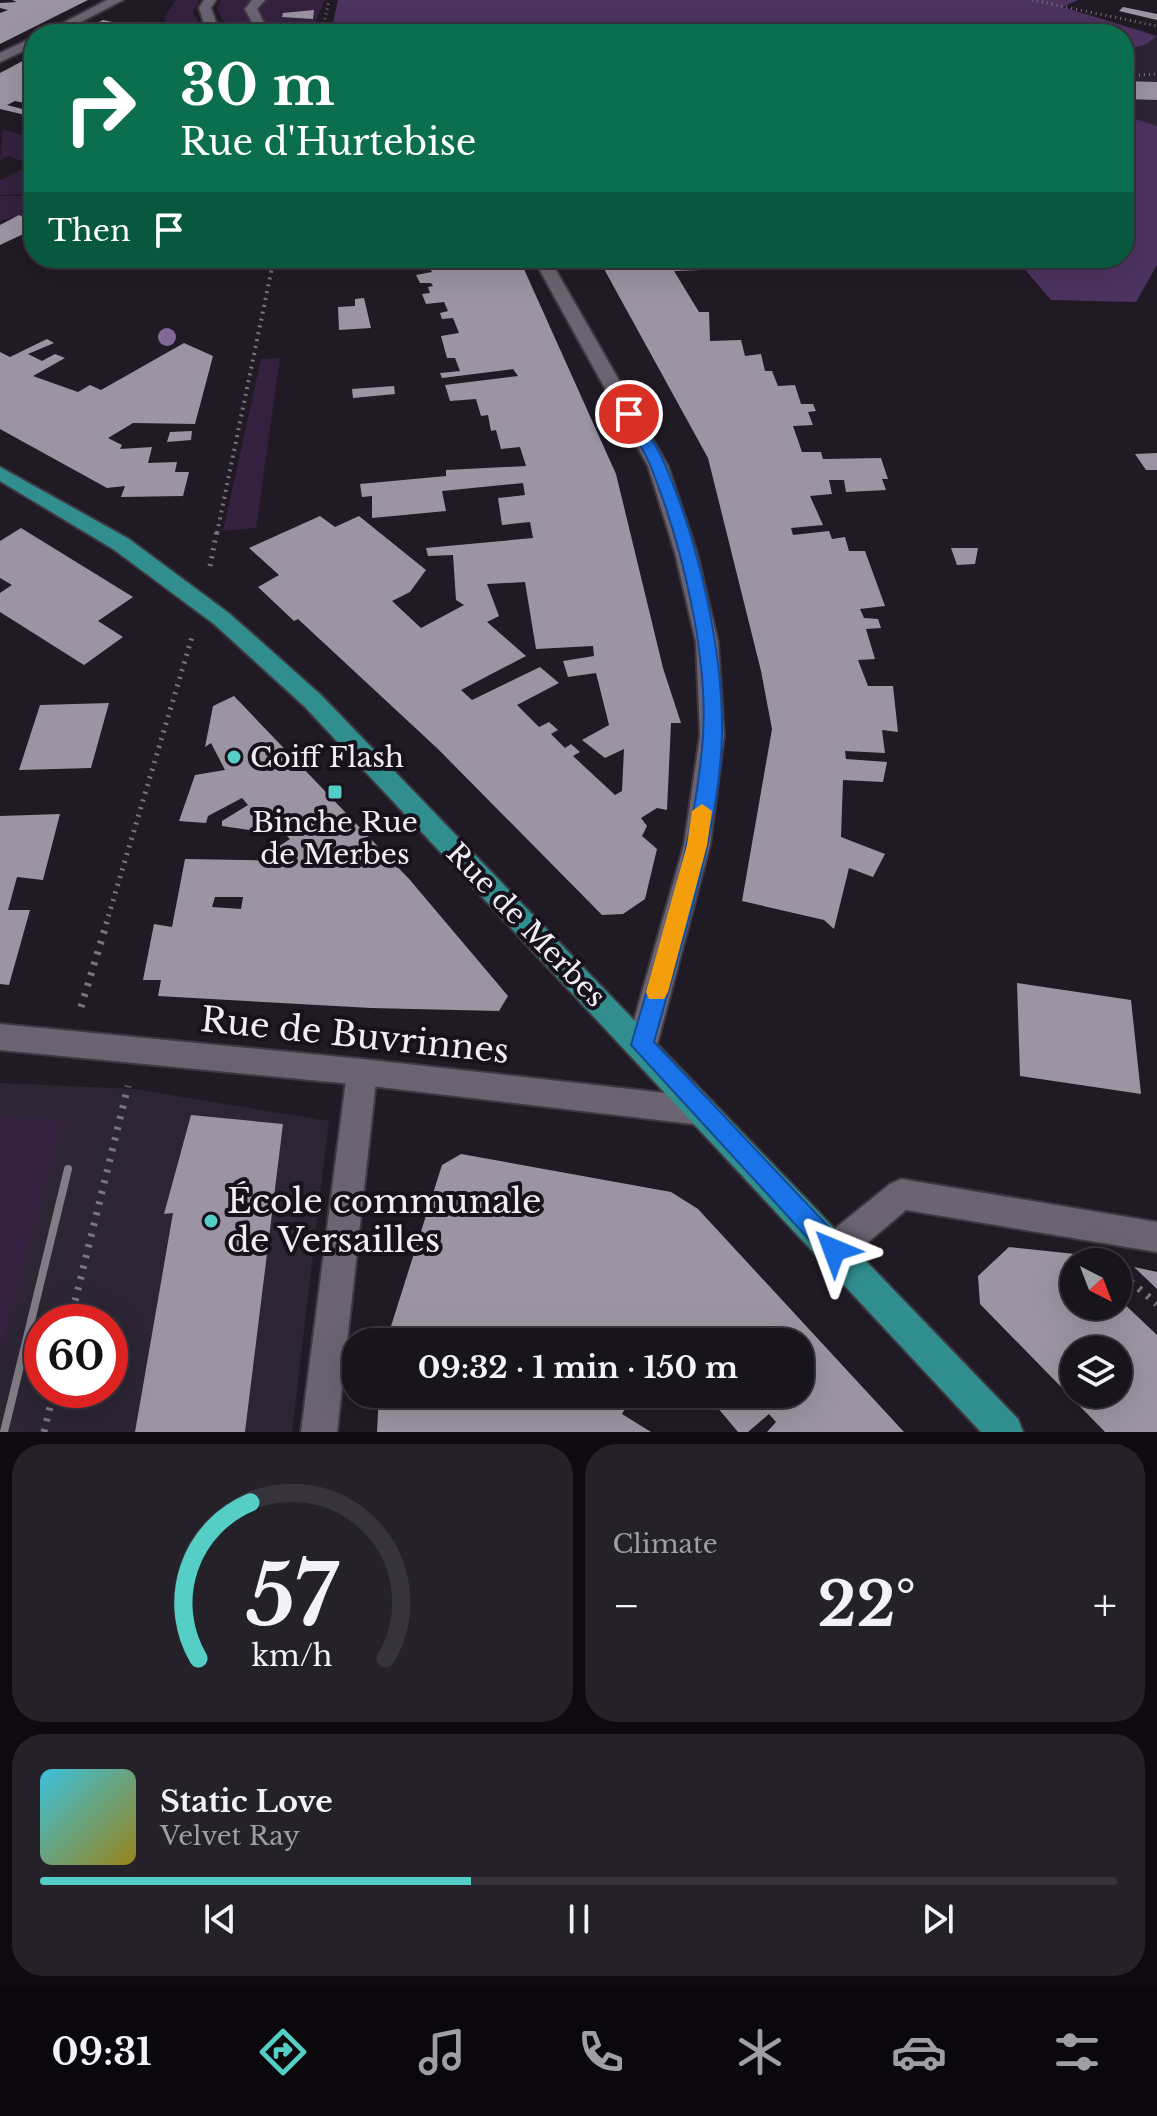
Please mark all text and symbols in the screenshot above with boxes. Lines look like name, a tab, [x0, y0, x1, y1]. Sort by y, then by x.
text: 30 m	[180, 51, 335, 120]
icon: right	[48, 56, 152, 160]
text: Rue d'Hurtebise	[180, 120, 476, 165]
icon: arrive	[147, 208, 191, 252]
text: Then	[48, 212, 131, 249]
pin	[595, 380, 663, 448]
icon: arrive	[607, 392, 651, 436]
place label: Coiff Flash	[250, 740, 404, 775]
marker: Coiff Flash	[225, 748, 243, 766]
marker: Binche Rue de Merbes	[326, 783, 344, 801]
place label: Binche Rue de Merbes	[252, 805, 418, 872]
street label: Rue de Merbes	[439, 836, 613, 1014]
street label: Rue de Buvrinnes	[199, 998, 511, 1072]
place label: École communale de Versailles	[227, 1180, 541, 1261]
position arrow	[792, 1208, 876, 1292]
marker: École communale de Versailles	[202, 1212, 220, 1230]
north arrow	[1060, 1248, 1132, 1320]
map controls	[1060, 1248, 1132, 1408]
speed limit sign: 60	[24, 1304, 128, 1408]
button: layers	[1060, 1336, 1132, 1408]
text: 09:32 · 1 min · 150 m	[418, 1349, 738, 1386]
text: Climate	[613, 1528, 718, 1560]
text: 57	[246, 1544, 340, 1647]
text: 22°	[818, 1568, 916, 1642]
text: −	[613, 1578, 640, 1633]
text: +	[1093, 1578, 1117, 1633]
text: km/h	[252, 1638, 333, 1674]
text: Static Love	[160, 1783, 333, 1820]
text: Velvet Ray	[160, 1820, 300, 1852]
icon: previous	[198, 1897, 242, 1941]
icon: pause	[557, 1897, 601, 1941]
icon: next	[916, 1897, 960, 1941]
icon: directions	[255, 2024, 311, 2080]
icon: music	[414, 2024, 470, 2080]
icon: phone	[573, 2024, 629, 2080]
icon: climate	[732, 2024, 788, 2080]
icon: car	[891, 2024, 947, 2080]
icon: filters	[1049, 2024, 1105, 2080]
text: 09:31	[51, 2030, 152, 2075]

